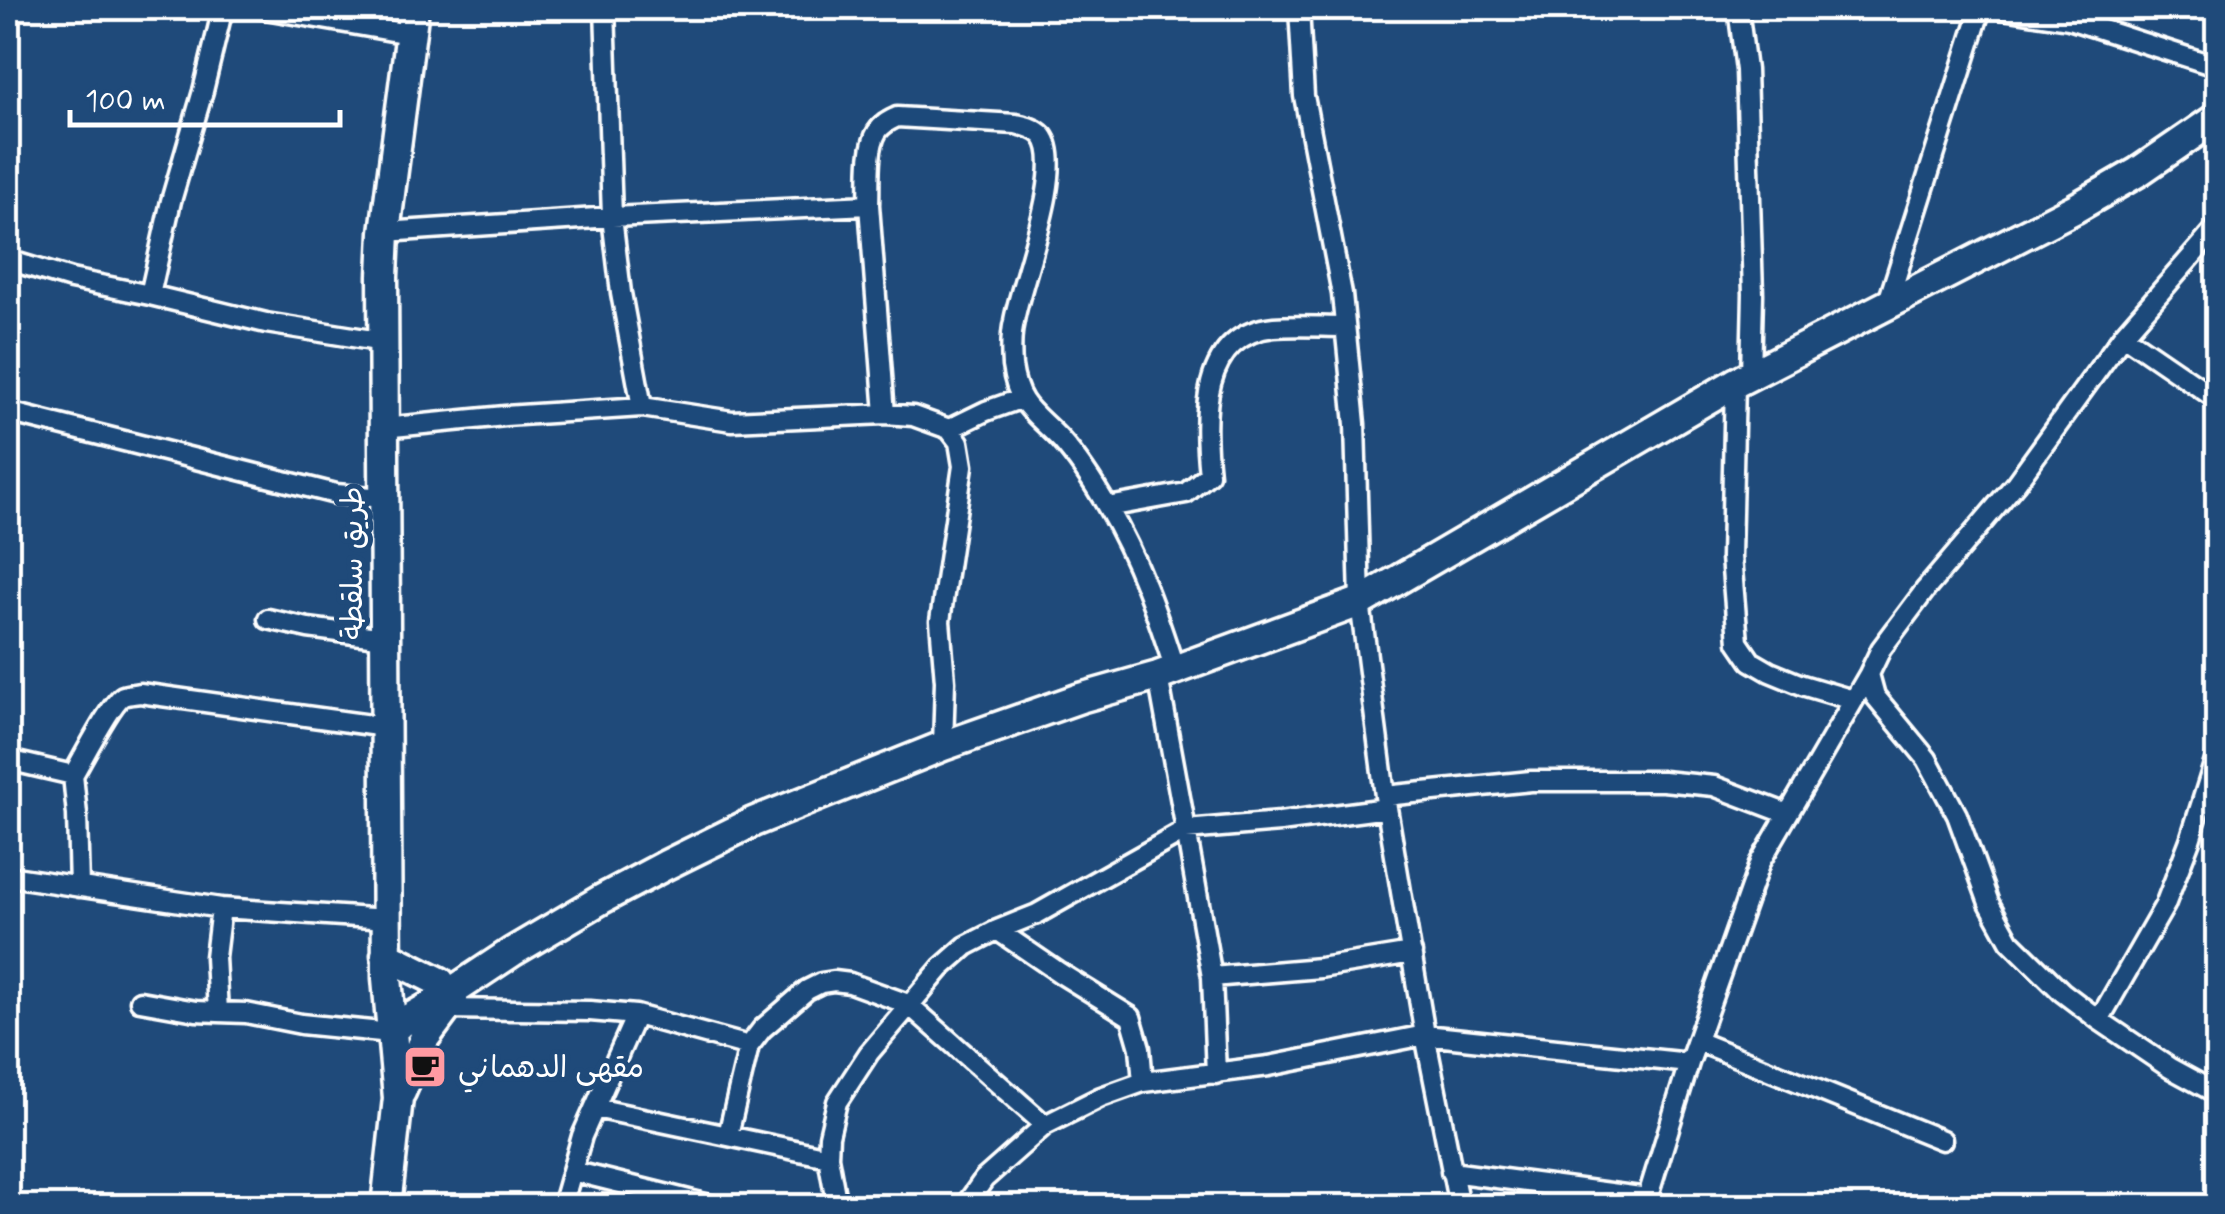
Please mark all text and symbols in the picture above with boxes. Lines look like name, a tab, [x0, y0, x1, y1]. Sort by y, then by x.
scale bar	[70, 65, 340, 127]
text: 100 m	[85, 82, 166, 121]
street label: طريق سلقطة	[334, 486, 373, 640]
cafe icon: مقهى الدهماني	[402, 1044, 448, 1090]
place label: مقهى الدهماني	[458, 1049, 644, 1093]

